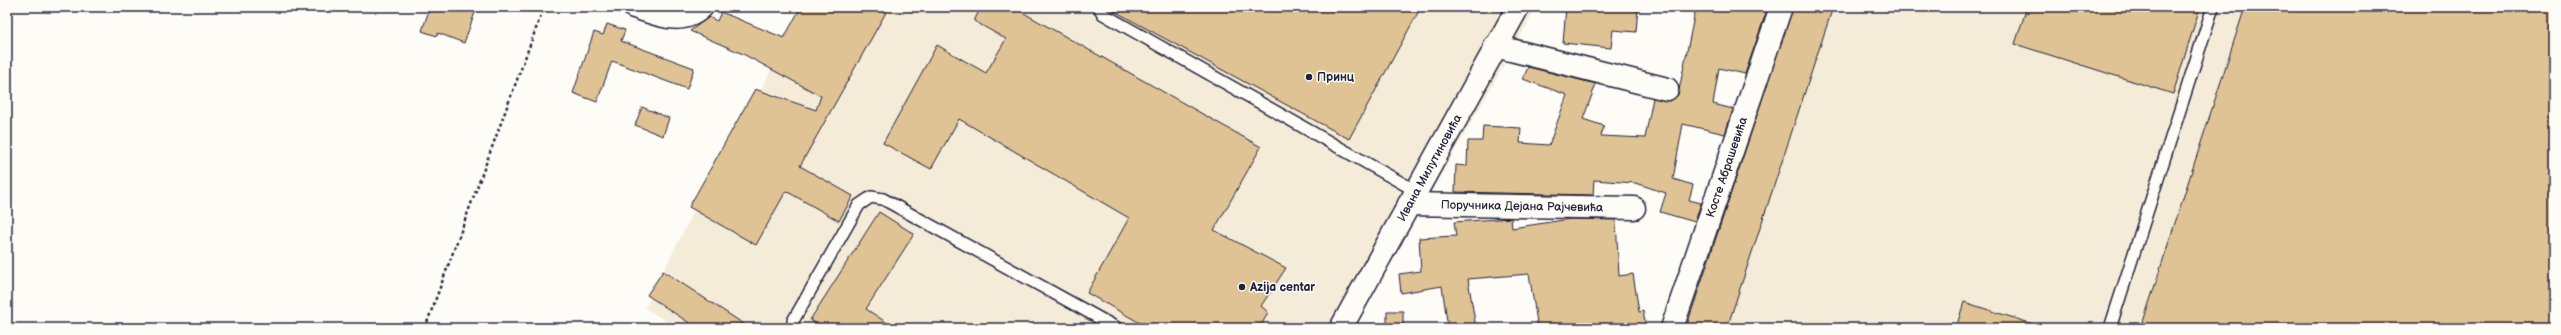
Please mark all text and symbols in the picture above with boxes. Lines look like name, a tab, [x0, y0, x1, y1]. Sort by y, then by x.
place label: Принц	[1317, 70, 1355, 85]
marker: Принц	[1304, 72, 1314, 82]
street label: Ивана Милутиновића	[1394, 112, 1465, 224]
street label: Косте Абрашевића	[1703, 115, 1751, 219]
street label: Поручника Дејана Рајчевића	[1441, 198, 1603, 215]
place label: Azija centar	[1249, 280, 1315, 295]
marker: Azija centar	[1237, 282, 1247, 292]

